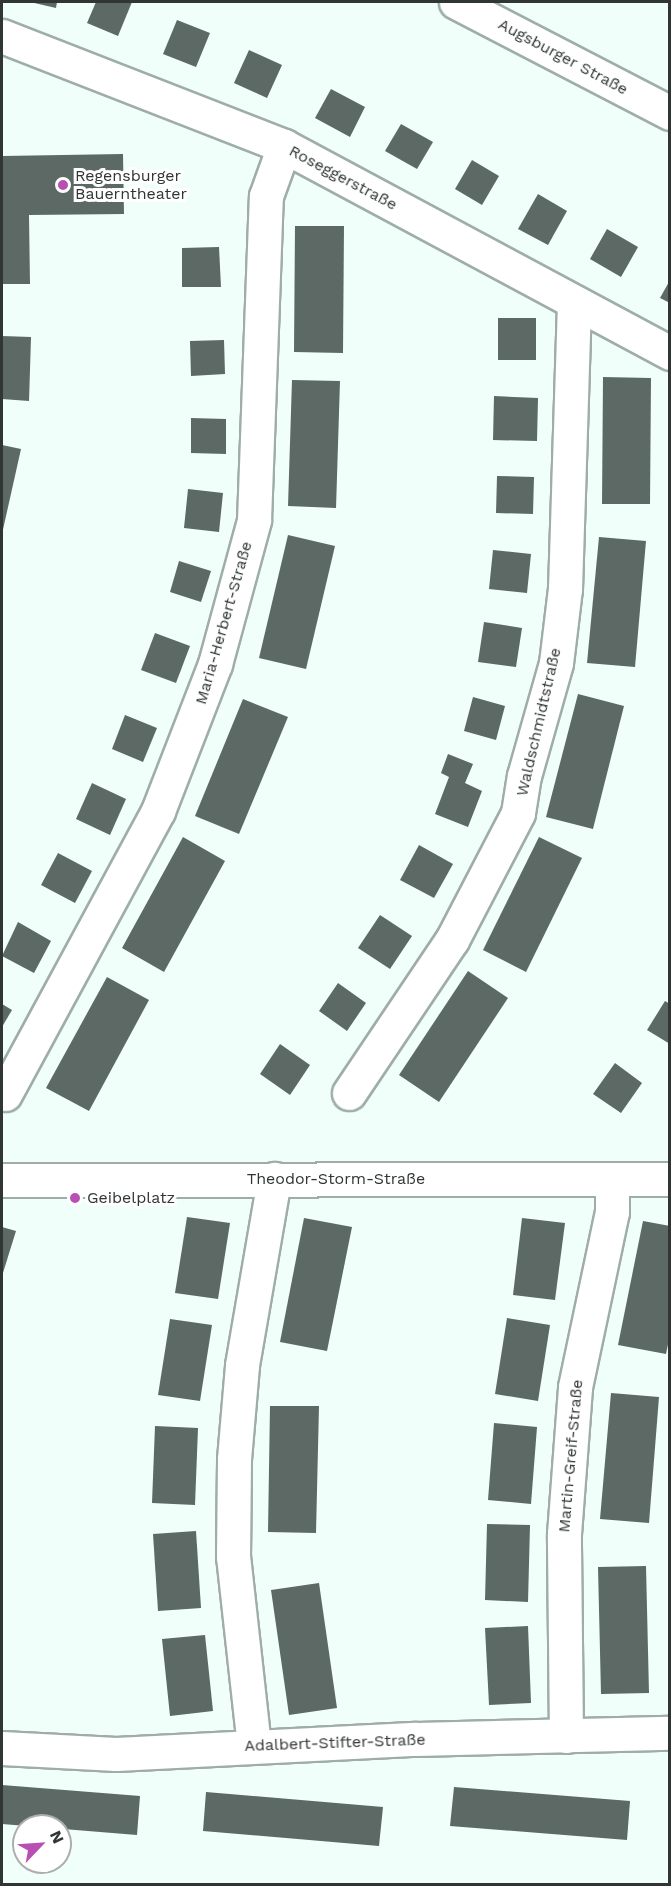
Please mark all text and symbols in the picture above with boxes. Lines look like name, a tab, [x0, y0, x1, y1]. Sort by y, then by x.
street label: Augsburger Straße	[495, 15, 631, 99]
street label: Roseggerstraße	[286, 141, 400, 215]
place label: Regensburger Bauerntheater	[75, 166, 187, 204]
marker: Regensburger Bauerntheater	[56, 178, 70, 192]
street label: Maria-Herbert-Straße	[192, 539, 256, 707]
street label: Waldschmidtstraße	[513, 646, 565, 798]
street label: Theodor-Storm-Straße	[247, 1169, 425, 1189]
place label: Geibelplatz	[87, 1188, 175, 1208]
marker: Geibelplatz	[68, 1191, 82, 1205]
street label: Martin-Greif-Straße	[555, 1379, 587, 1533]
street label: Adalbert-Stifter-Straße	[244, 1730, 426, 1756]
north arrow	[12, 1814, 72, 1874]
text: N	[46, 1828, 68, 1846]

